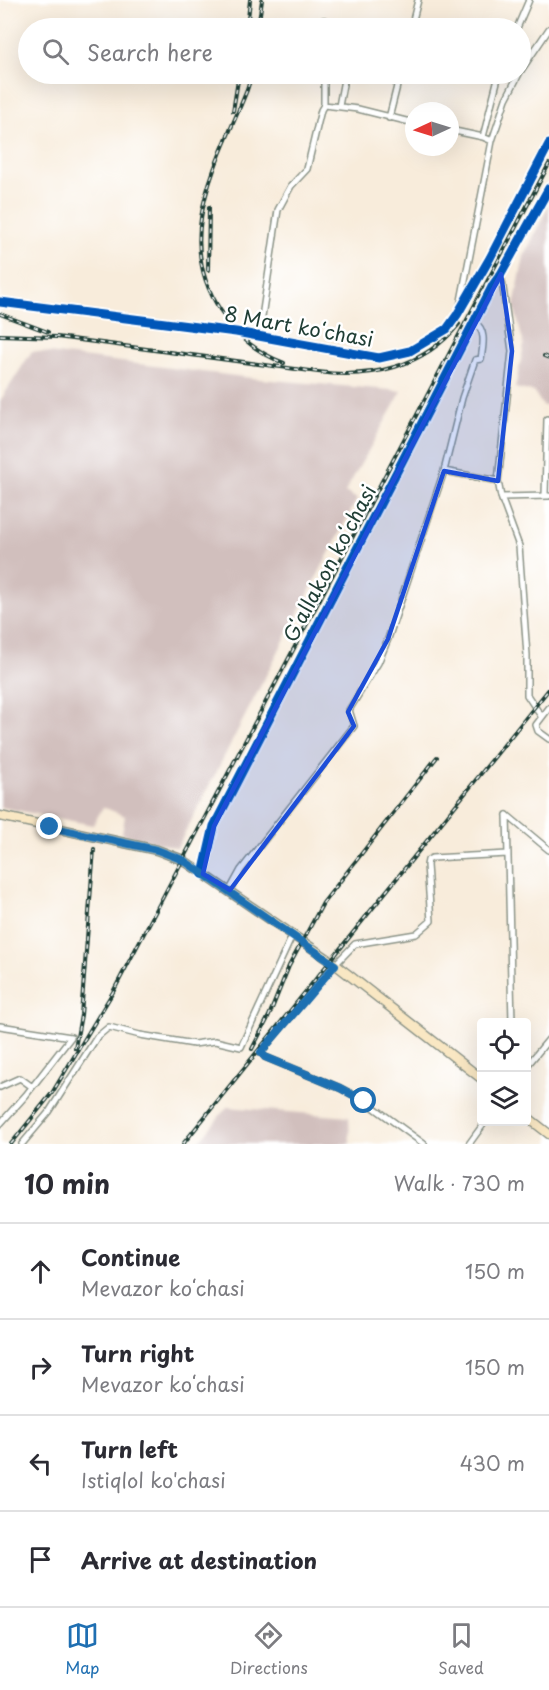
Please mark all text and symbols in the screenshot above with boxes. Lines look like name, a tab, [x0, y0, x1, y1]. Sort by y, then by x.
search box	[18, 18, 531, 84]
icon: search	[39, 35, 72, 68]
text: Search here	[87, 35, 213, 68]
north arrow	[405, 102, 459, 156]
street label: 8 Mart koʻchasi	[222, 298, 376, 354]
street label: Gʻallakon koʻchasi	[275, 479, 383, 647]
route end	[36, 813, 62, 839]
map controls	[477, 1018, 531, 1126]
button: locate	[477, 1018, 531, 1072]
button: layers	[477, 1072, 531, 1126]
route start	[350, 1087, 376, 1113]
text: 10 min	[24, 1164, 110, 1203]
text: Walk · 730 m	[394, 1168, 525, 1198]
text: Continue	[81, 1240, 180, 1273]
icon: ahead	[24, 1255, 57, 1288]
text: 150 m	[465, 1256, 525, 1286]
text: Mevazor koʻchasi	[81, 1273, 245, 1303]
text: Turn right	[81, 1336, 194, 1369]
icon: right	[24, 1351, 57, 1384]
text: 150 m	[465, 1352, 525, 1382]
text: Mevazor koʻchasi	[81, 1369, 245, 1399]
text: Turn left	[81, 1432, 178, 1465]
icon: left	[24, 1447, 57, 1480]
text: 430 m	[460, 1448, 525, 1478]
text: Istiqlol ko'chasi	[81, 1465, 226, 1495]
icon: arrive	[24, 1543, 57, 1576]
text: Arrive at destination	[81, 1543, 317, 1576]
tab: Map	[65, 1619, 99, 1679]
tab: Directions	[230, 1619, 308, 1679]
tab: Saved	[438, 1619, 484, 1679]

